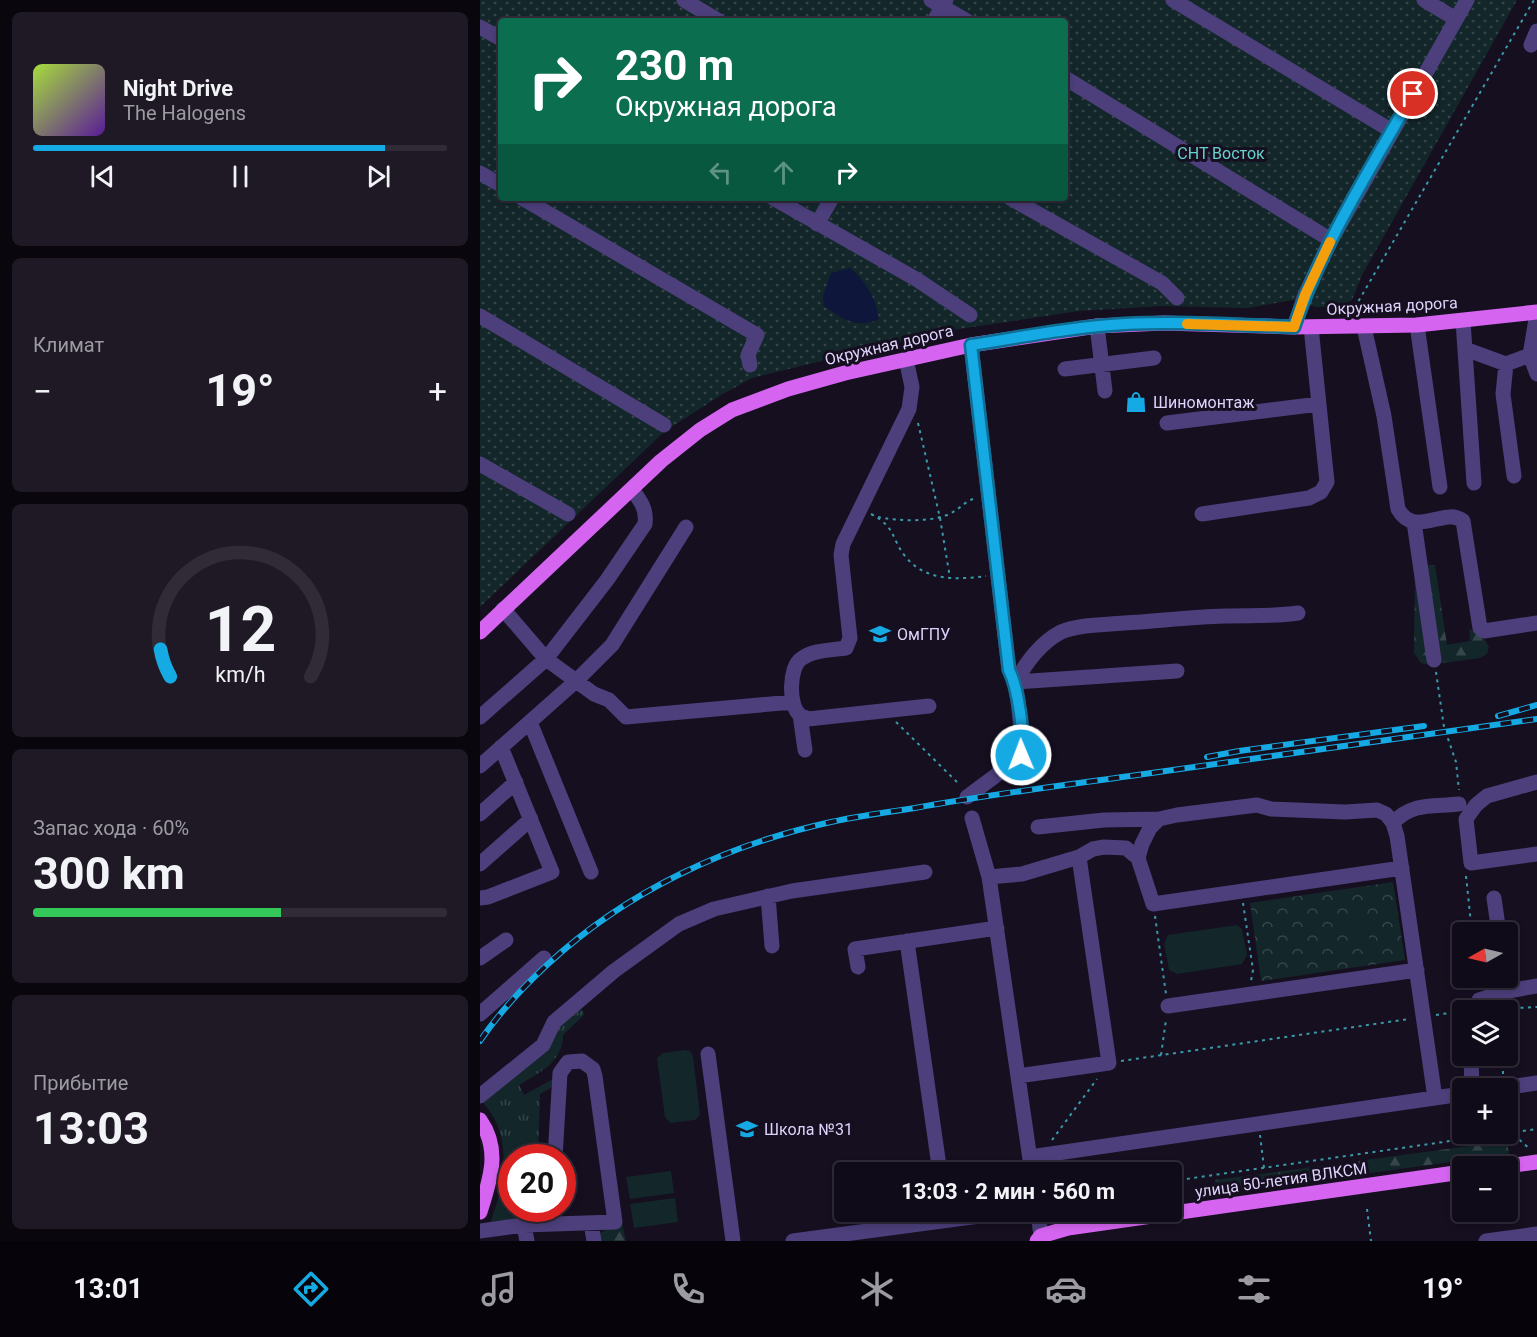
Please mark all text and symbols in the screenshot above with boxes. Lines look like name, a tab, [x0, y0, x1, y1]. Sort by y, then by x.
text: 230 m	[615, 41, 734, 90]
icon: right	[516, 42, 594, 120]
pin	[1387, 68, 1438, 119]
text: Night Drive	[123, 76, 233, 101]
icon: arrive	[1396, 77, 1429, 110]
text: Окружная дорога	[615, 91, 837, 123]
text: The Halogens	[123, 101, 246, 125]
park label: СНТ Восток	[1177, 144, 1265, 163]
icon: left	[704, 156, 737, 189]
icon: ahead	[767, 156, 800, 189]
icon: right	[830, 156, 863, 189]
icon: previous	[86, 160, 119, 193]
icon: pause	[224, 160, 257, 193]
icon: next	[362, 160, 395, 193]
street label: Окружная дорога	[1326, 293, 1458, 319]
street label: Окружная дорога	[823, 321, 955, 369]
text: Климат	[33, 333, 104, 357]
text: 19°	[205, 364, 275, 417]
text: −	[33, 372, 52, 411]
text: +	[428, 372, 447, 411]
shop icon: Шиномонтаж	[1124, 390, 1148, 414]
place label: Шиномонтаж	[1153, 393, 1255, 412]
text: 12	[204, 594, 276, 667]
school or university icon: ОмГПУ	[868, 622, 892, 646]
place label: ОмГПУ	[897, 625, 950, 644]
text: km/h	[215, 663, 265, 688]
position arrow	[989, 723, 1053, 787]
text: Запас хода · 60%	[33, 816, 189, 840]
text: 300 km	[33, 847, 185, 900]
north arrow	[1452, 922, 1518, 988]
map controls	[1452, 922, 1518, 1222]
button: layers	[1452, 1000, 1518, 1066]
text: Прибытие	[33, 1071, 128, 1095]
button: +	[1452, 1078, 1518, 1144]
text: 13:03	[33, 1102, 149, 1155]
school or university icon: Школа №31	[735, 1117, 759, 1141]
place label: Школа №31	[764, 1120, 853, 1139]
speed limit sign: 20	[498, 1144, 576, 1222]
button: −	[1452, 1156, 1518, 1222]
street label: улица 50-летия ВЛКСМ	[1194, 1159, 1368, 1201]
text: 13:03 · 2 мин · 560 m	[901, 1179, 1115, 1204]
icon: directions	[290, 1268, 332, 1310]
icon: music	[478, 1268, 520, 1310]
icon: phone	[667, 1268, 709, 1310]
icon: climate	[856, 1268, 898, 1310]
icon: car	[1045, 1268, 1087, 1310]
icon: filters	[1233, 1268, 1275, 1310]
text: 13:01	[73, 1273, 143, 1305]
text: 19°	[1422, 1273, 1464, 1305]

